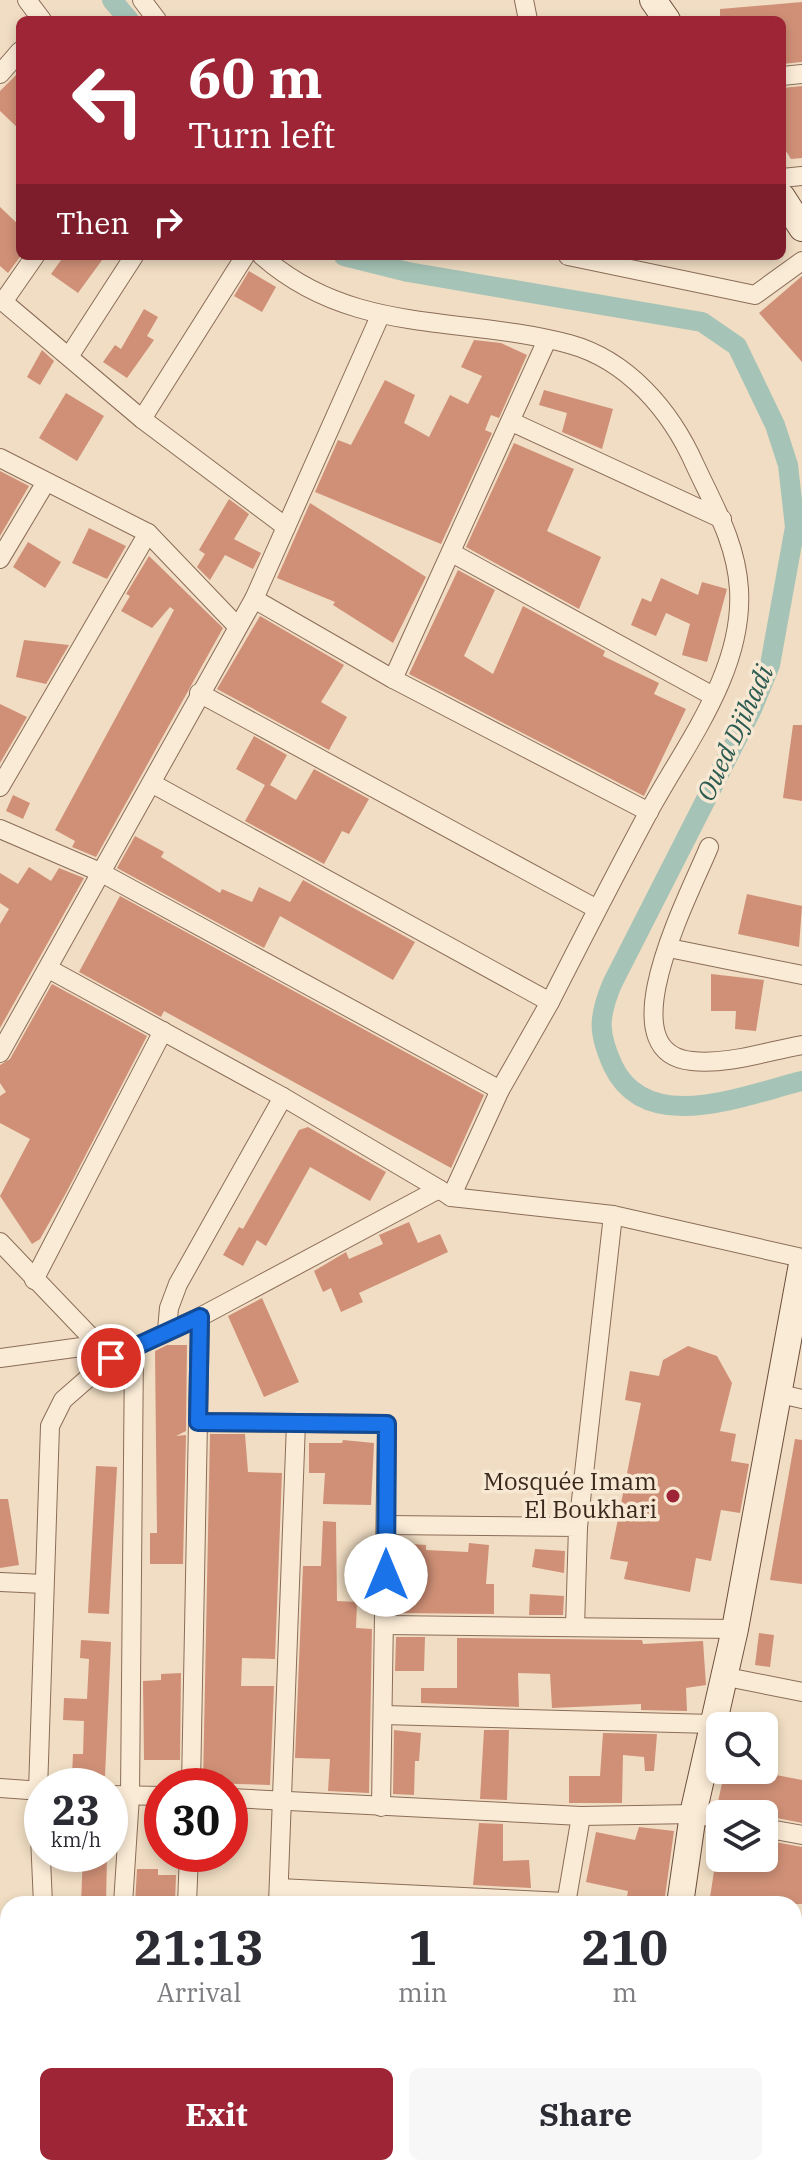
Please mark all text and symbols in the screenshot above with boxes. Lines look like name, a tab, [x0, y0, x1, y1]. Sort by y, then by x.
text: 60 m	[188, 41, 323, 113]
icon: left	[56, 48, 160, 152]
text: Turn left	[188, 111, 335, 158]
icon: right	[146, 200, 190, 244]
text: Then	[56, 203, 130, 242]
water label: Oued Djihadi	[688, 659, 780, 806]
pin	[77, 1324, 145, 1392]
icon: arrive	[89, 1336, 133, 1380]
place label: Mosquée Imam El Boukhari	[483, 1465, 657, 1525]
marker: Mosquée Imam El Boukhari	[664, 1487, 682, 1505]
position arrow	[344, 1533, 428, 1617]
map controls	[706, 1712, 778, 1872]
button: search	[706, 1712, 778, 1784]
speed limit sign: 30	[144, 1768, 248, 1872]
text: 23	[52, 1784, 100, 1836]
button: layers	[706, 1800, 778, 1872]
text: km/h	[51, 1826, 101, 1853]
text: 21:13	[134, 1916, 264, 1978]
text: 1	[408, 1916, 437, 1978]
text: 210	[582, 1916, 668, 1978]
text: Arrival	[157, 1975, 241, 2009]
text: min	[398, 1975, 447, 2009]
text: m	[612, 1975, 637, 2009]
button: Exit	[40, 2068, 393, 2160]
button: Share	[409, 2068, 762, 2160]

